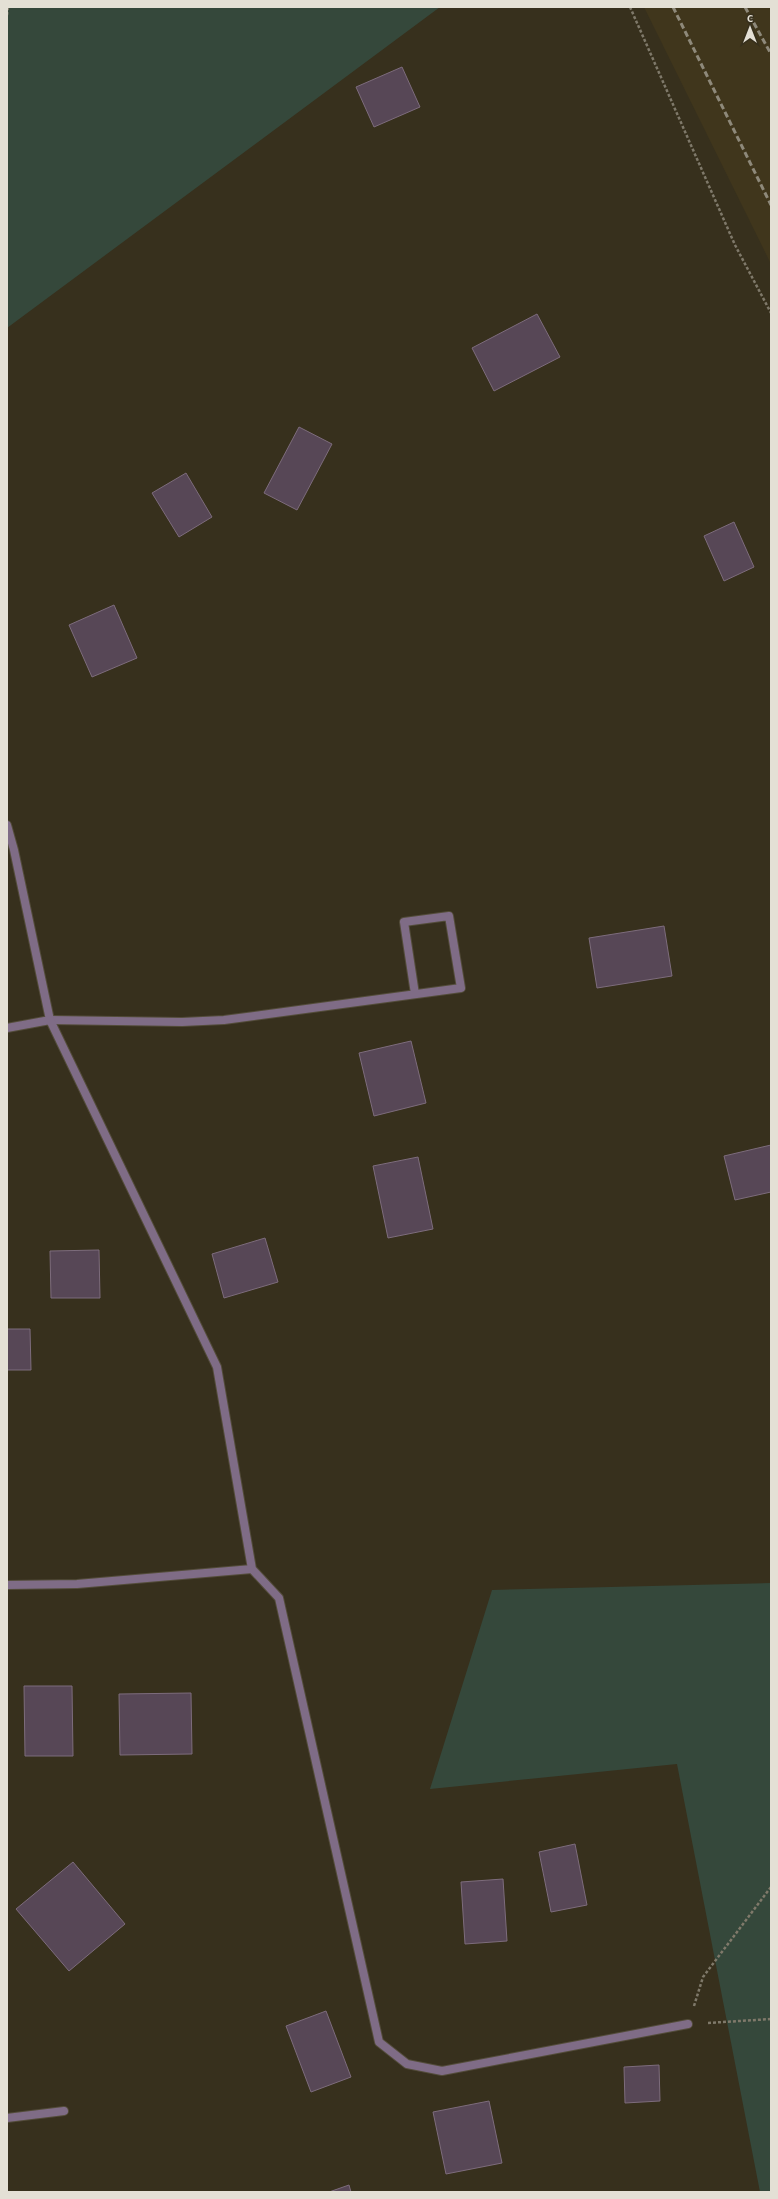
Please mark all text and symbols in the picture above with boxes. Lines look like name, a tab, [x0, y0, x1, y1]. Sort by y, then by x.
north arrow	[730, 8, 770, 48]
text: С	[747, 13, 753, 24]

